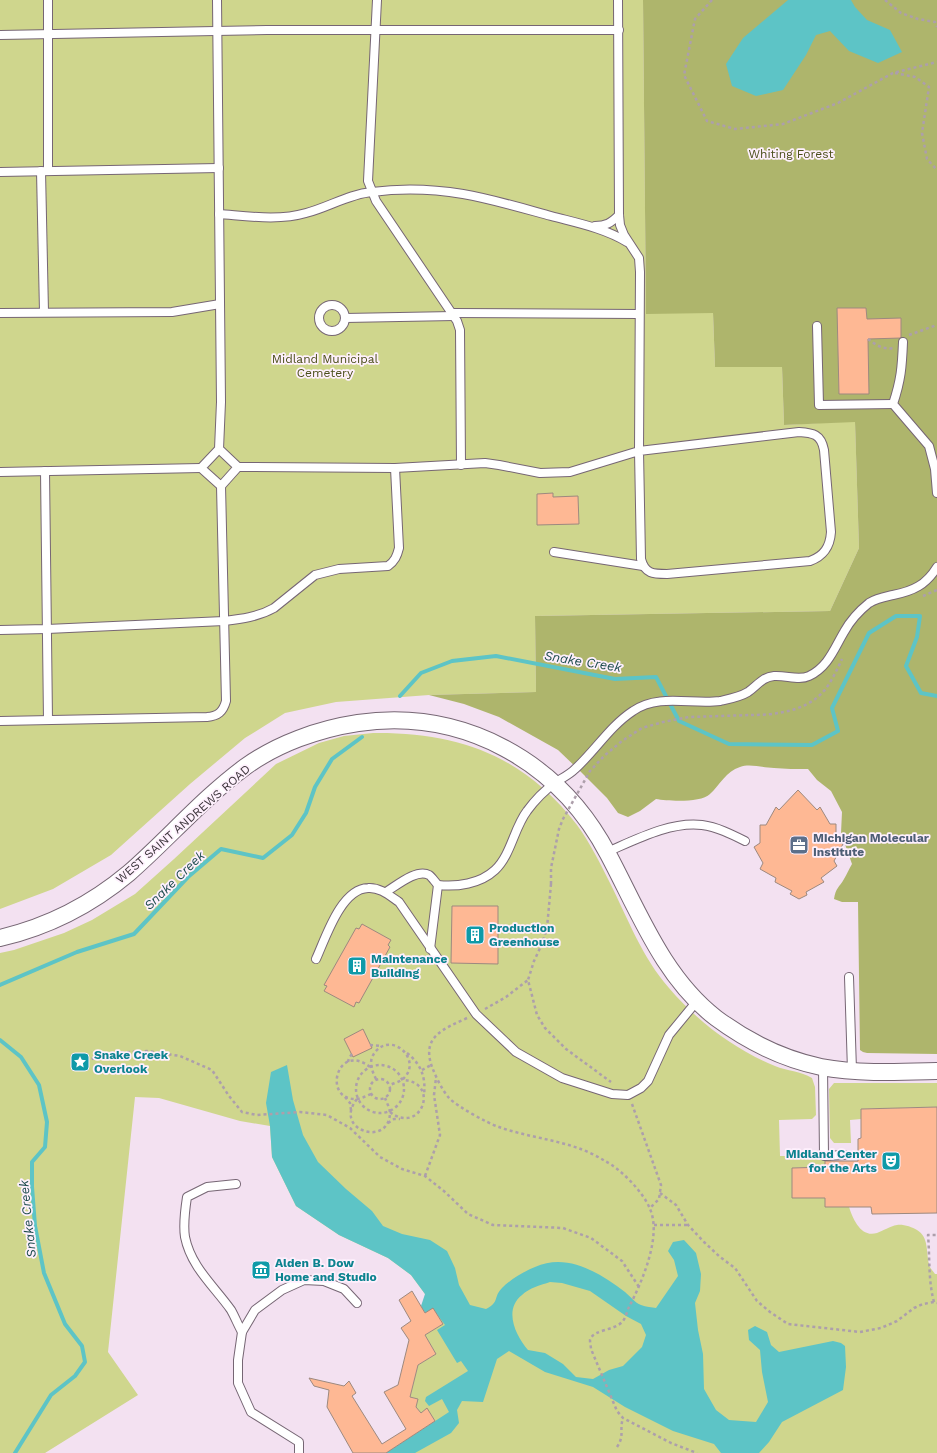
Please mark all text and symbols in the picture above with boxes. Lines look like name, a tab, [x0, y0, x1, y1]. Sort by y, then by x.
park label: Whiting Forest	[748, 147, 834, 161]
park label: Midland Municipal Cemetery	[272, 352, 379, 380]
water label: Snake Creek	[543, 648, 624, 675]
street label: WEST SAINT ANDREWS ROAD	[113, 762, 253, 886]
place label: Michigan Molecular Institute	[813, 831, 930, 859]
office icon: Michigan Molecular Institute	[788, 834, 810, 856]
water label: Snake Creek	[141, 847, 208, 913]
place label: Production Greenhouse	[489, 921, 560, 949]
building icon: Production Greenhouse	[464, 924, 486, 946]
place label: Maintenance Building	[371, 952, 448, 980]
building icon: Maintenance Building	[346, 955, 368, 977]
place label: Snake Creek Overlook	[94, 1048, 169, 1076]
place icon: Snake Creek Overlook	[69, 1051, 91, 1073]
place label: Midland Center for the Arts	[786, 1147, 878, 1175]
theatre icon: Midland Center for the Arts	[880, 1150, 902, 1172]
water label: Snake Creek	[16, 1178, 39, 1259]
place label: Alden B. Dow Home and Studio	[275, 1256, 377, 1284]
museum icon: Alden B. Dow Home and Studio	[250, 1259, 272, 1281]

